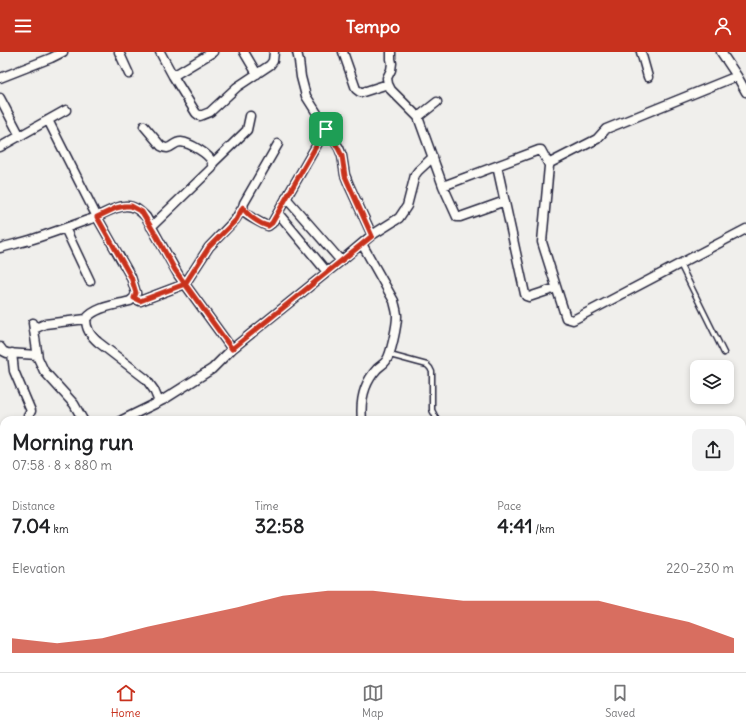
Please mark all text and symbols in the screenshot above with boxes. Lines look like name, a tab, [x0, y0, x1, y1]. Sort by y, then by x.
icon: menu	[12, 15, 34, 37]
text: Tempo	[346, 15, 400, 38]
icon: person	[712, 15, 734, 37]
pin	[309, 112, 343, 146]
icon: arrive	[315, 118, 337, 140]
map controls	[690, 360, 734, 404]
button: layers	[690, 360, 734, 404]
text: Morning run	[12, 428, 134, 456]
button: share	[692, 429, 734, 471]
text: 07:58 · 8 × 880 m	[12, 457, 112, 474]
text: Distance	[12, 499, 55, 513]
text: Time	[255, 499, 278, 513]
text: Pace	[497, 499, 521, 513]
text: 7.04	[12, 513, 51, 538]
text: 32:58	[255, 513, 305, 538]
text: 4:41	[497, 513, 533, 538]
text: km	[51, 522, 69, 536]
text: /km	[533, 522, 555, 536]
text: Elevation	[12, 560, 65, 577]
text: 220–230 m	[666, 560, 734, 577]
tab: Home	[111, 682, 140, 720]
tab: Map	[362, 682, 384, 720]
tab: Saved	[605, 682, 635, 720]

